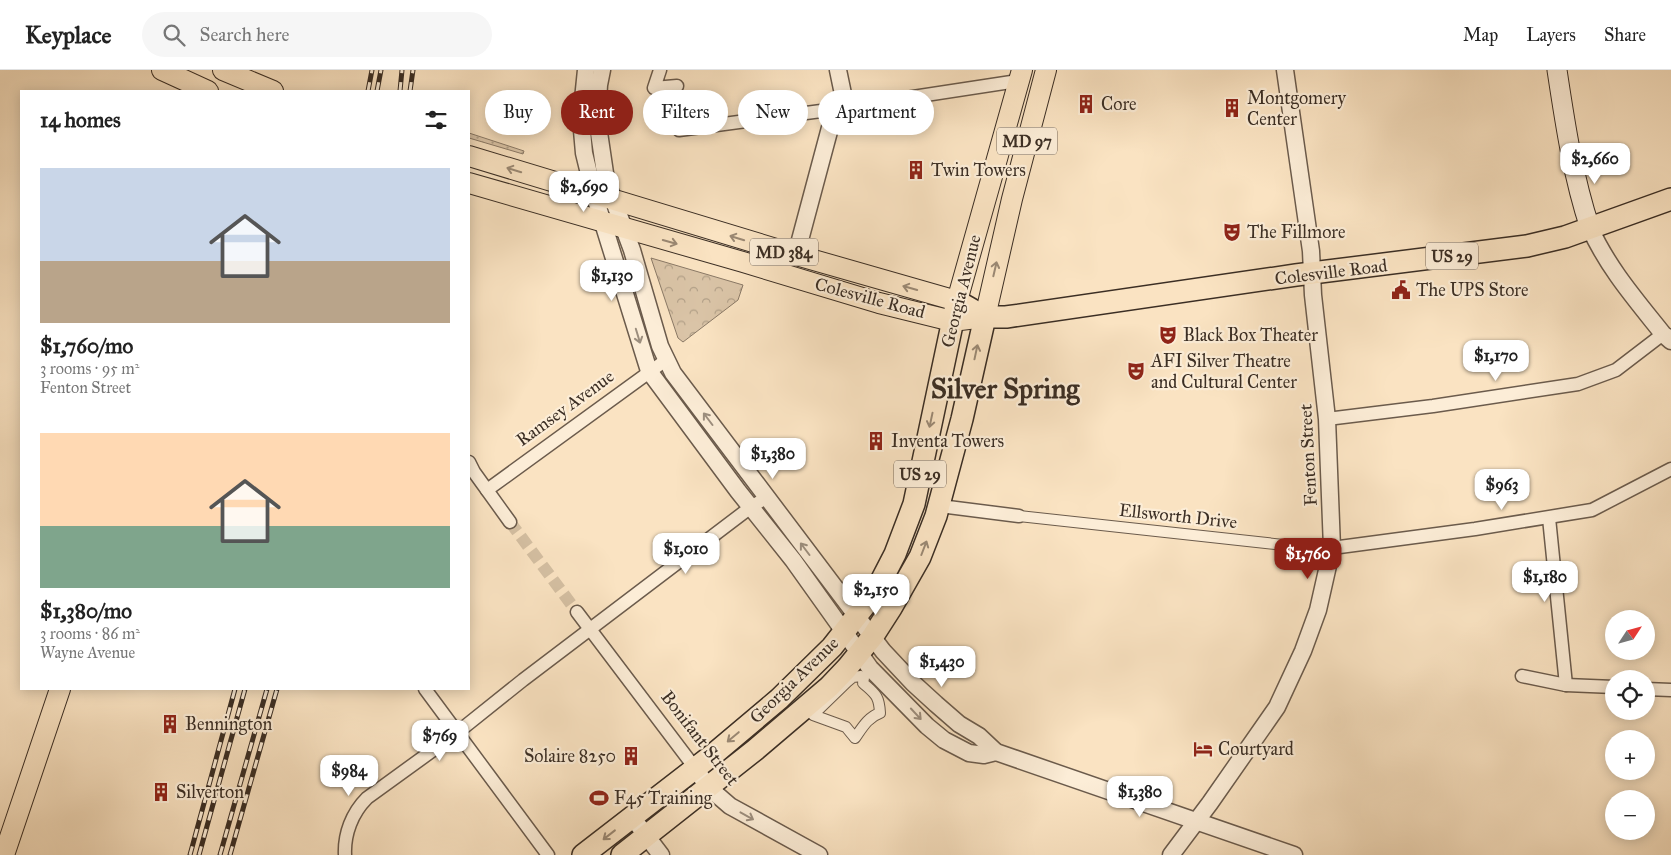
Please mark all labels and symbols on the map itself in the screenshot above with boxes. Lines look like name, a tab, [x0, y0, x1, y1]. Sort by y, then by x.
place label: Montgomery Center	[1247, 87, 1346, 130]
building icon: Core	[1075, 93, 1097, 115]
place label: Core	[1101, 93, 1137, 115]
building icon: Montgomery Center	[1221, 97, 1243, 119]
road number: MD 97	[997, 128, 1057, 154]
pin: $2,660	[1554, 142, 1636, 185]
building icon: Twin Towers	[905, 159, 927, 181]
place label: Twin Towers	[931, 159, 1026, 181]
one-way arrow	[506, 164, 522, 174]
pin: $2,690	[543, 170, 625, 213]
theatre icon: The Fillmore	[1221, 221, 1243, 243]
place label: The Fillmore	[1247, 221, 1345, 243]
one-way arrow	[729, 232, 745, 242]
street label: Georgia Avenue	[936, 232, 987, 350]
one-way arrow	[662, 237, 678, 247]
road number: MD 384	[750, 238, 818, 266]
road number: US 29	[1426, 242, 1478, 270]
street label: Colesville Road	[1273, 254, 1389, 290]
pin: $1,130	[571, 260, 653, 302]
one-way arrow	[991, 262, 1000, 278]
street label: Colesville Road	[812, 273, 928, 323]
public building icon: The UPS Store	[1390, 279, 1412, 301]
place label: The UPS Store	[1416, 279, 1528, 301]
one-way arrow	[902, 282, 918, 292]
theatre icon: Black Box Theater	[1157, 324, 1179, 346]
place label: Black Box Theater	[1183, 324, 1318, 346]
one-way arrow	[634, 327, 644, 343]
pin: $1,170	[1455, 340, 1537, 382]
one-way arrow	[972, 345, 982, 361]
place label: AFI Silver Theatre and Cultural Center	[1150, 350, 1297, 393]
theatre icon: AFI Silver Theatre and Cultural Center	[1125, 360, 1147, 382]
street label: Ramsey Avenue	[512, 365, 618, 451]
district label: Silver Spring	[931, 371, 1080, 406]
street label: Fenton Street	[1294, 403, 1322, 507]
one-way arrow	[926, 411, 936, 427]
one-way arrow	[702, 413, 713, 426]
building icon: Inventa Towers	[865, 430, 887, 452]
place label: Inventa Towers	[891, 430, 1004, 452]
pin: $1,380	[732, 438, 814, 480]
road number: US 29	[894, 460, 946, 488]
pin: $963	[1472, 468, 1532, 511]
street label: Ellsworth Drive	[1118, 499, 1238, 533]
pin: $1,010	[645, 532, 727, 575]
pin: $1,760	[1267, 538, 1349, 580]
one-way arrow	[920, 541, 929, 557]
one-way arrow	[800, 543, 811, 556]
pin: $1,180	[1504, 560, 1586, 603]
pin: $2,150	[835, 574, 917, 616]
north arrow	[1605, 610, 1655, 660]
street label: Georgia Avenue	[745, 632, 844, 729]
pin: $1,430	[901, 646, 983, 688]
street label: Bonifant Street	[656, 686, 744, 790]
one-way arrow	[910, 708, 922, 721]
building icon: Bennington	[159, 713, 181, 735]
place label: Bennington	[185, 713, 273, 736]
pin: $769	[410, 720, 470, 762]
one-way arrow	[727, 732, 740, 743]
hotel icon: Courtyard	[1192, 738, 1214, 760]
place label: Courtyard	[1218, 738, 1294, 760]
place label: Solaire 8250	[524, 745, 616, 767]
building icon: Solaire 8250	[620, 745, 642, 767]
pin: $984	[319, 754, 379, 797]
pin: $1,380	[1099, 776, 1181, 818]
building icon: Silverton	[150, 781, 172, 803]
place label: Silverton	[176, 781, 244, 803]
sports icon: F45 Training	[588, 787, 610, 809]
place label: F45 Training	[614, 787, 713, 810]
one-way arrow	[740, 811, 754, 821]
one-way arrow	[603, 830, 616, 841]

